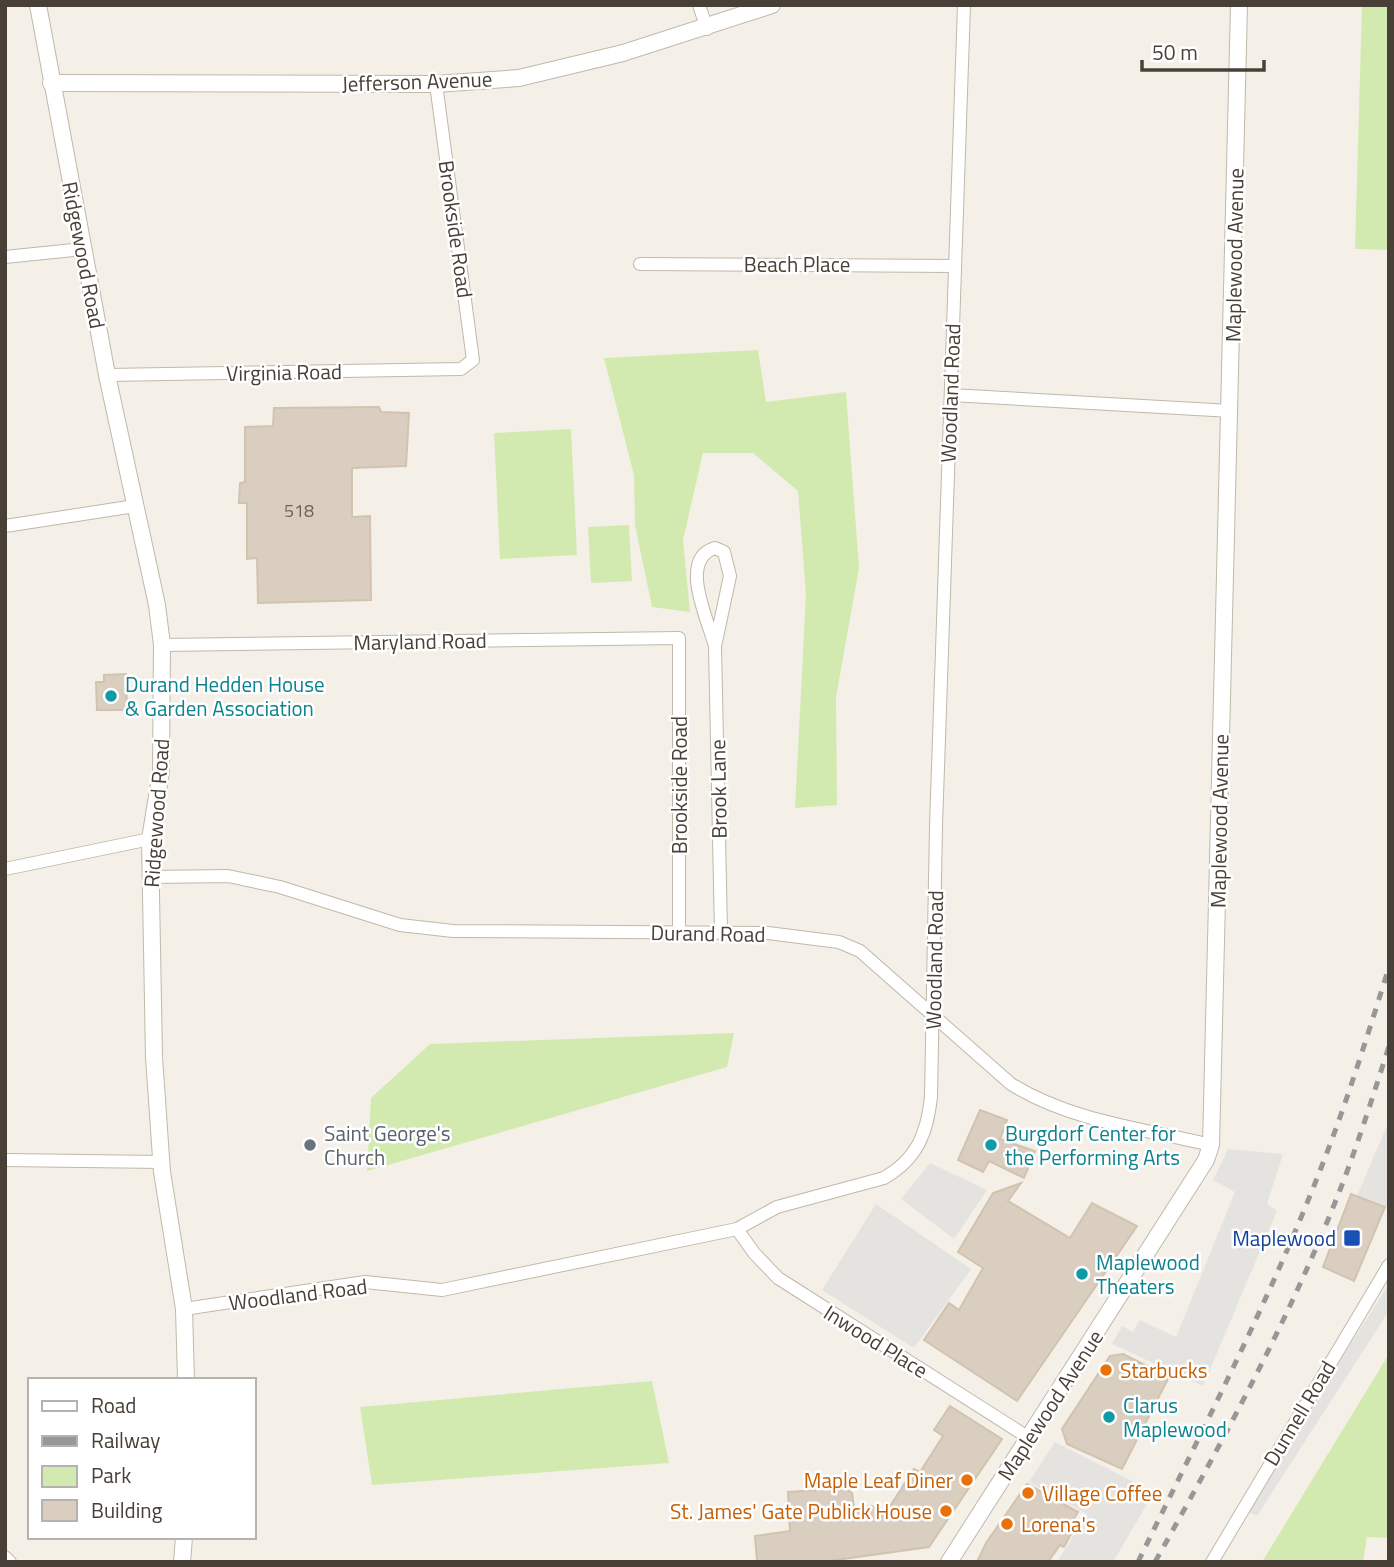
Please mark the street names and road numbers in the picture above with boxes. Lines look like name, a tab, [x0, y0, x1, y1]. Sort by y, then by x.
street label: Jefferson Avenue	[341, 62, 493, 100]
street label: Brookside Road	[431, 158, 481, 300]
street label: Maplewood Avenue	[1216, 168, 1252, 342]
street label: Ridgewood Road	[54, 179, 114, 331]
street label: Beach Place	[744, 248, 850, 280]
street label: Woodland Road	[932, 323, 968, 463]
street label: Virginia Road	[226, 355, 342, 389]
street label: Maryland Road	[353, 624, 487, 658]
street label: Brookside Road	[663, 716, 695, 854]
street label: Maplewood Avenue	[1201, 734, 1237, 908]
street label: Ridgewood Road	[135, 737, 177, 889]
street label: Brook Lane	[701, 739, 735, 839]
street label: Woodland Road	[917, 890, 951, 1030]
street label: Durand Road	[650, 916, 766, 950]
street label: Woodland Road	[227, 1270, 369, 1318]
street label: Inwood Place	[818, 1296, 934, 1386]
street label: Maplewood Avenue	[989, 1323, 1111, 1487]
street label: Dunnell Road	[1255, 1354, 1343, 1472]

